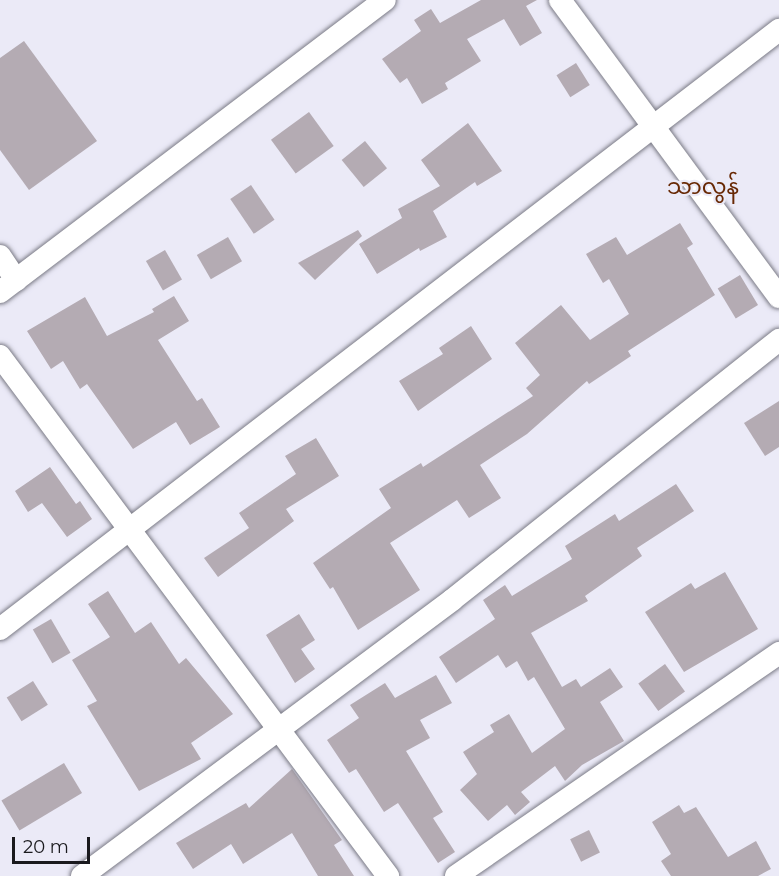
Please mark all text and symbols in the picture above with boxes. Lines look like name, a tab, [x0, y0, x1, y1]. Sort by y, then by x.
district label: သာလွန်	[667, 174, 739, 200]
scale bar	[15, 825, 93, 863]
text: 20 m	[23, 836, 69, 858]

